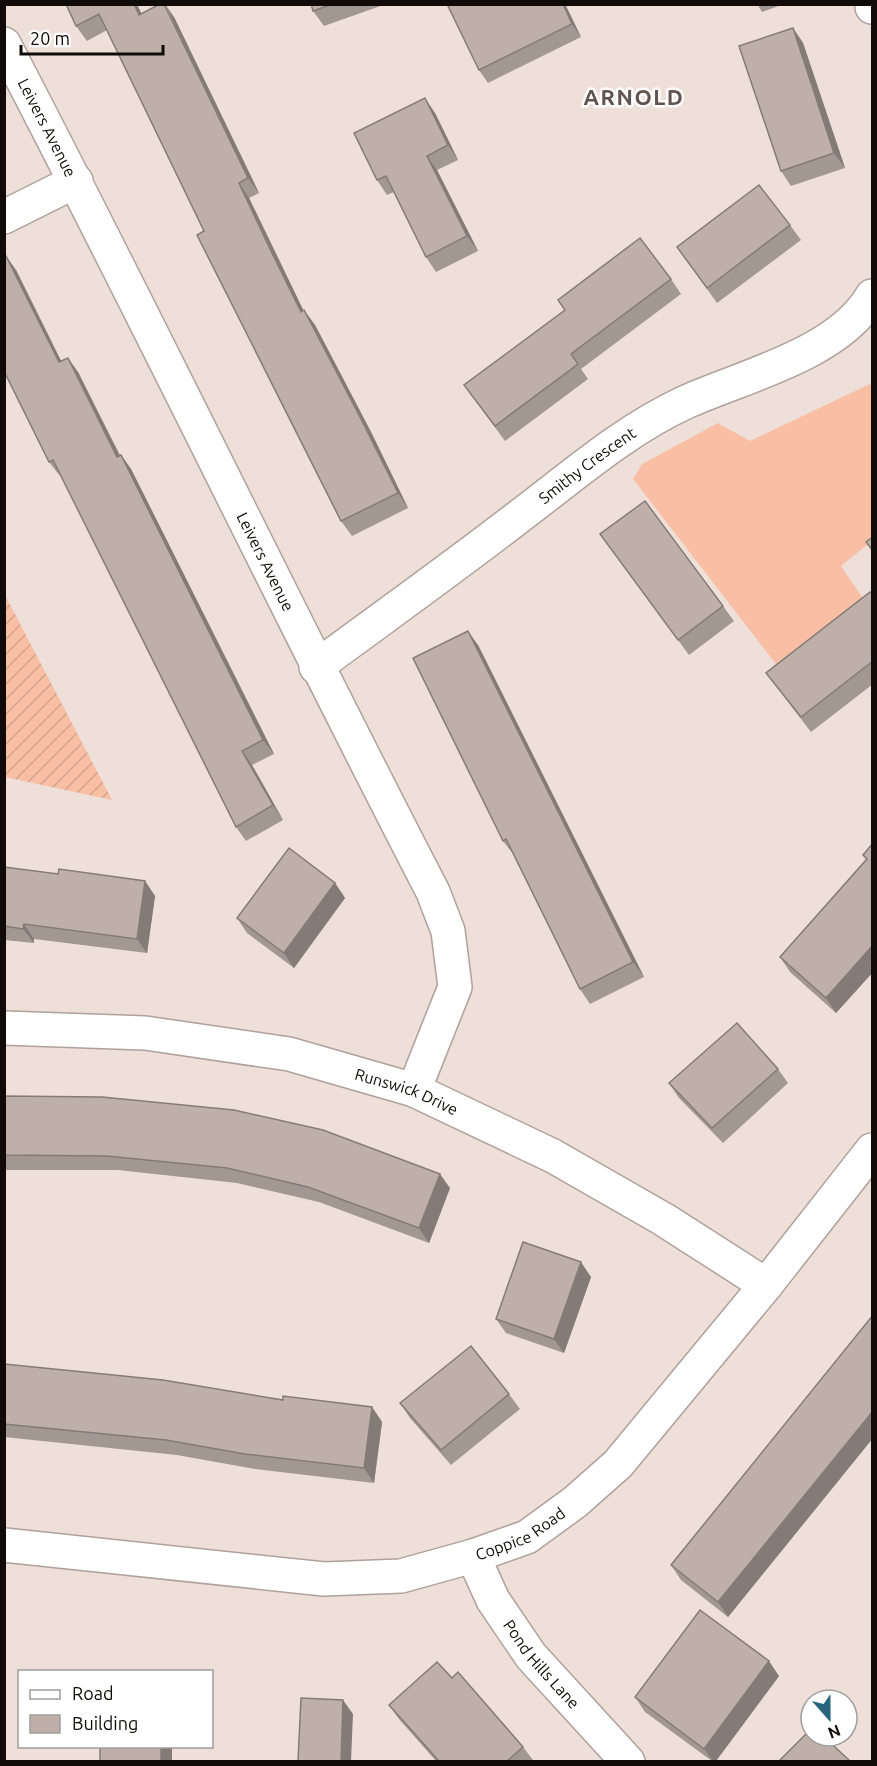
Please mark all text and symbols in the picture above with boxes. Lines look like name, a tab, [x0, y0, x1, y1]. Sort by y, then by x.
scale bar	[21, 18, 164, 56]
text: 20 m	[30, 28, 70, 48]
street label: Leivers Avenue	[14, 75, 80, 180]
district label: ARNOLD	[584, 84, 684, 109]
street label: Smithy Crescent	[535, 423, 639, 507]
street label: Leivers Avenue	[233, 509, 298, 614]
street label: Runswick Drive	[353, 1064, 461, 1119]
street label: Coppice Road	[473, 1504, 568, 1563]
street label: Pond Hills Lane	[500, 1616, 583, 1712]
legend	[18, 1670, 213, 1748]
text: Road	[72, 1683, 114, 1703]
north arrow	[799, 1688, 859, 1748]
text: Building	[72, 1713, 138, 1733]
text: N	[826, 1721, 843, 1743]

